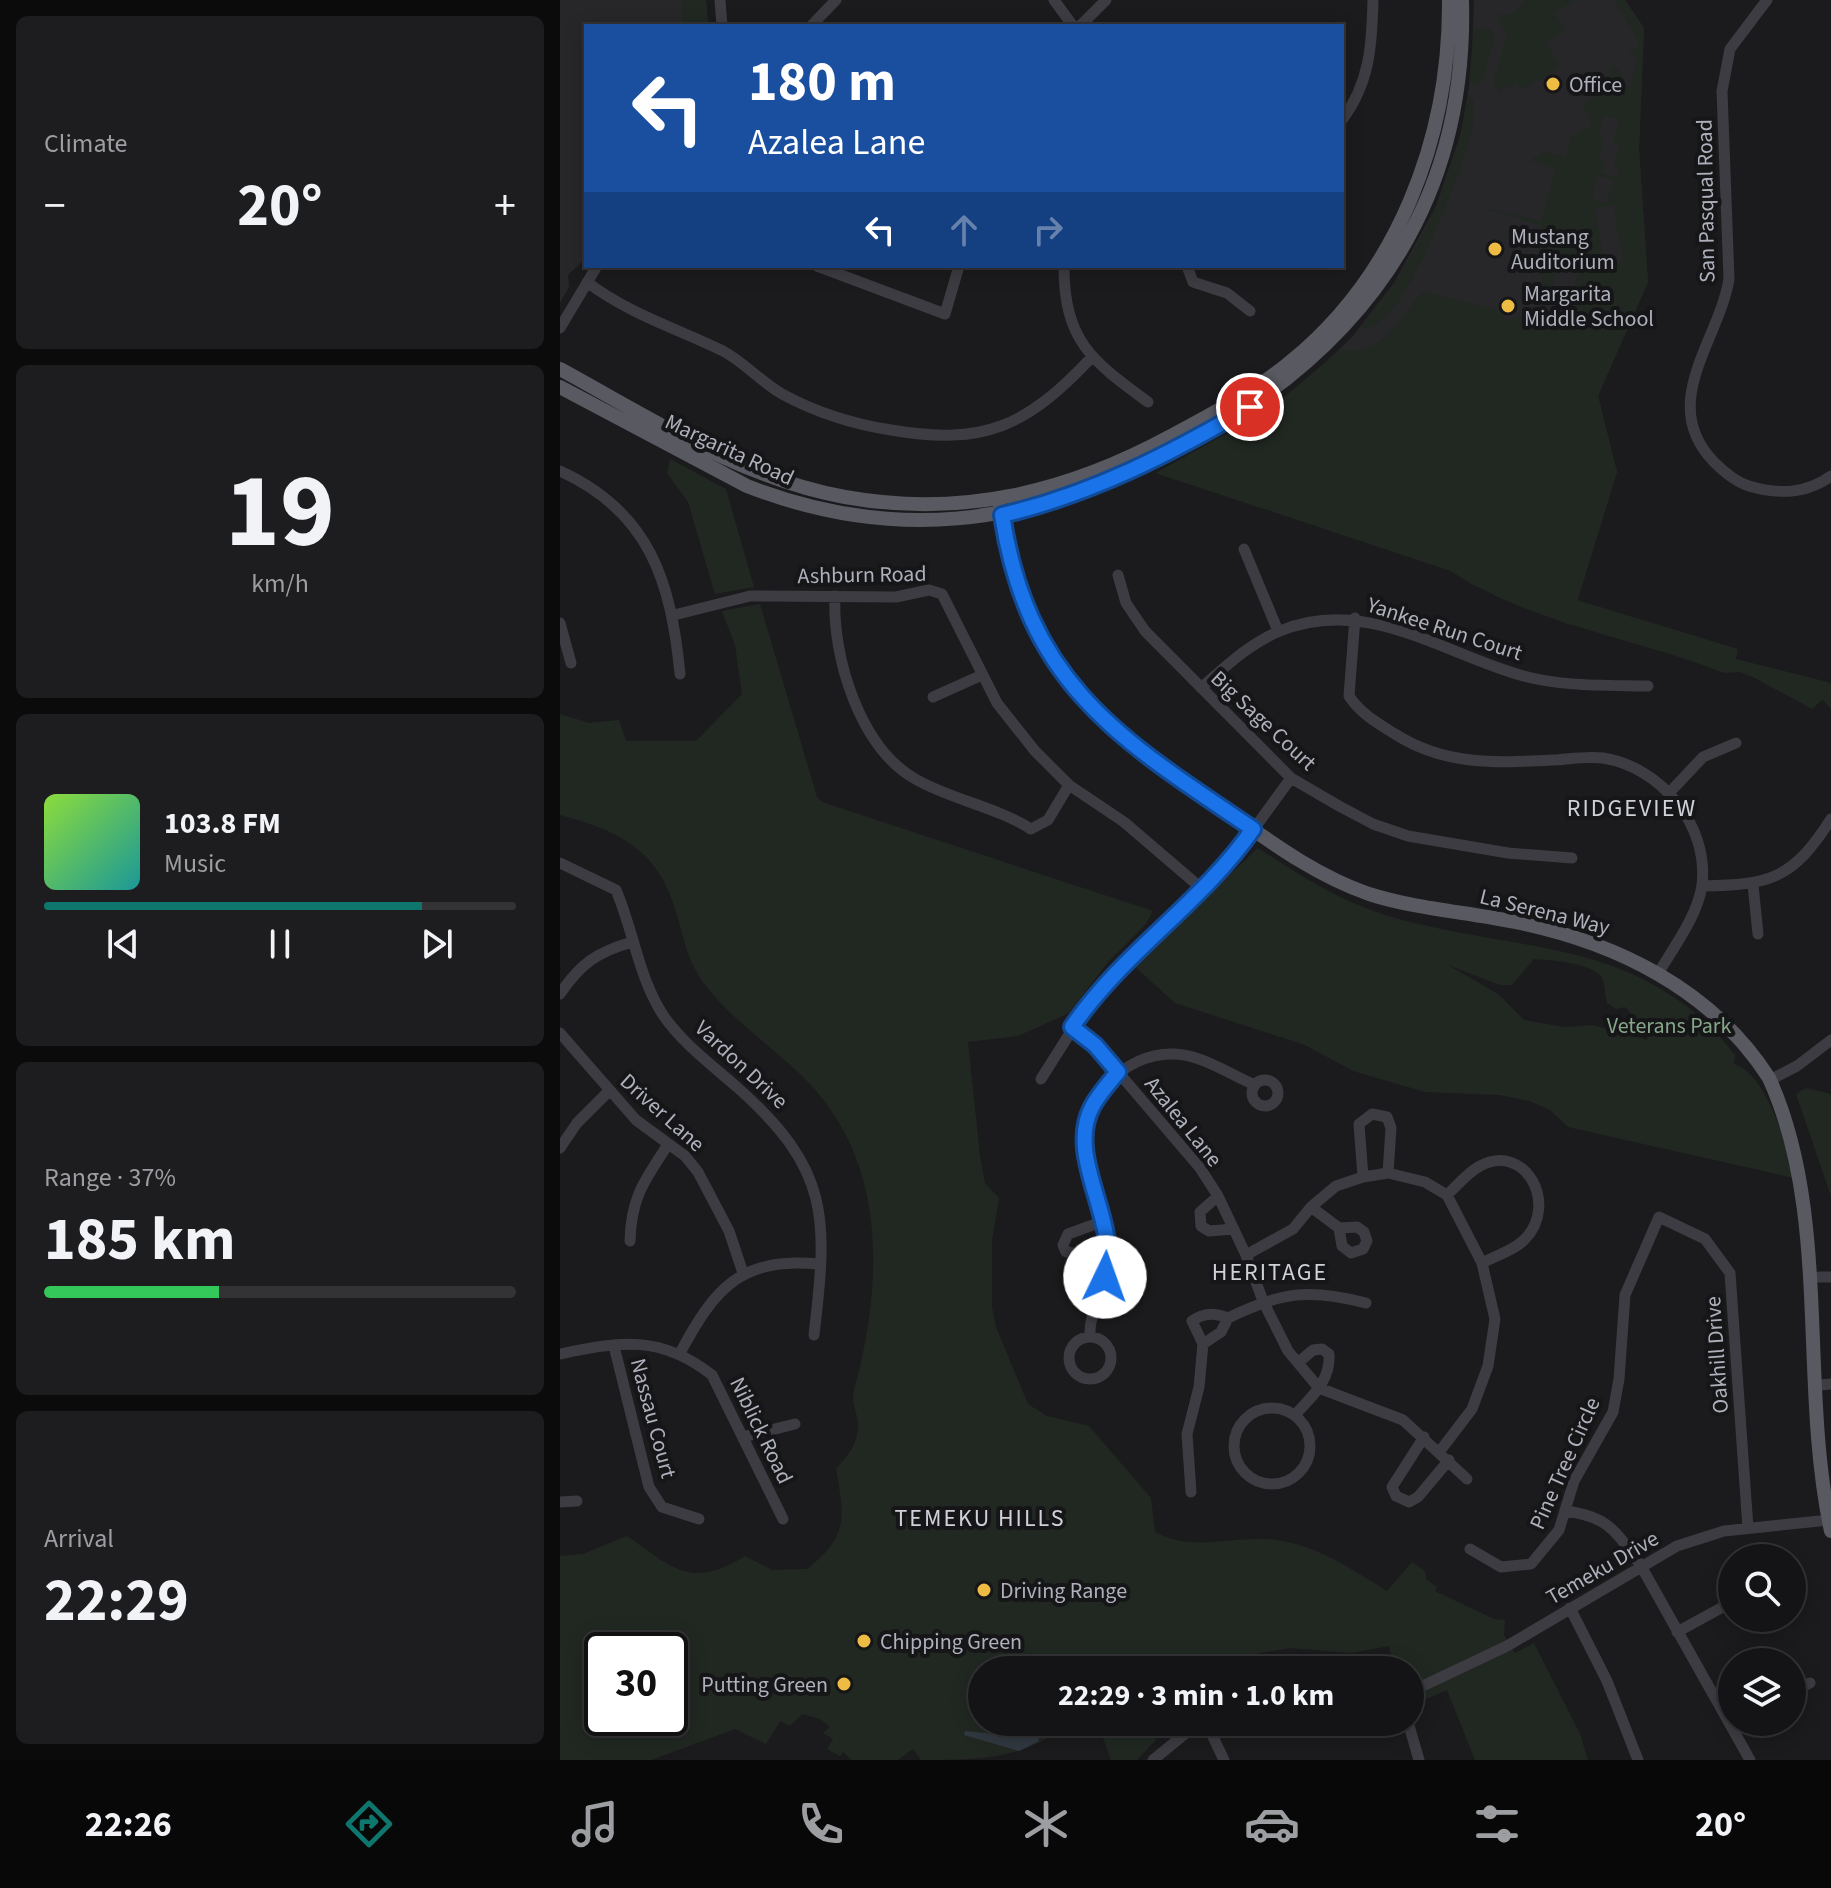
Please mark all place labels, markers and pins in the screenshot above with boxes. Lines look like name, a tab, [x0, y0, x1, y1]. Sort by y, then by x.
place label: Office	[1569, 69, 1622, 101]
marker: Office	[1544, 75, 1562, 93]
place label: Mustang Auditorium	[1511, 221, 1615, 278]
marker: Mustang Auditorium	[1486, 240, 1504, 258]
place label: Margarita Middle School	[1524, 278, 1654, 335]
marker: Margarita Middle School	[1499, 297, 1517, 315]
pin	[1216, 373, 1284, 441]
place label: Driving Range	[1000, 1575, 1127, 1607]
marker: Driving Range	[975, 1581, 993, 1599]
place label: Chipping Green	[880, 1626, 1022, 1658]
marker: Chipping Green	[855, 1632, 873, 1650]
place label: Putting Green	[701, 1669, 828, 1701]
marker: Putting Green	[835, 1675, 853, 1693]

